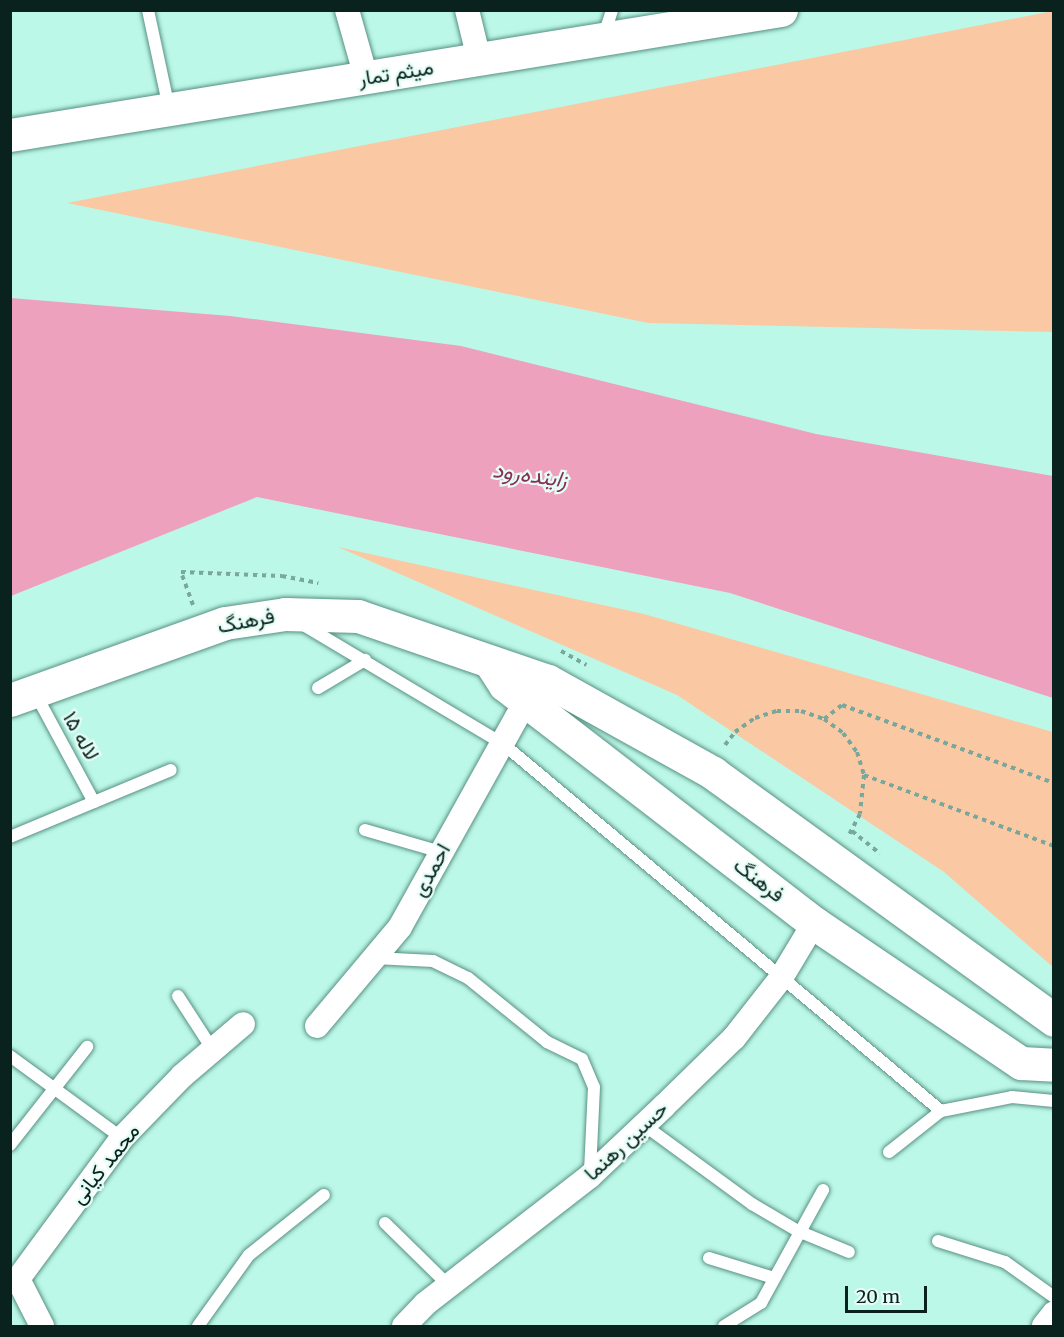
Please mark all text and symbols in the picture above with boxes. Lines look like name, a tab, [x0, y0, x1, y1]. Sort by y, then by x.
street label: میثم تمار	[357, 55, 435, 91]
water label: زاینده‌رود	[491, 457, 569, 493]
street label: فرهنگ	[215, 603, 277, 639]
street label: لاله ۱۵	[57, 707, 105, 765]
street label: احمدی	[406, 839, 456, 901]
street label: فرهنگ	[729, 852, 789, 908]
street label: حسین رهنما	[579, 1096, 673, 1186]
street label: محمد کیانی	[65, 1119, 145, 1209]
scale bar	[848, 1274, 930, 1312]
text: 20 m	[856, 1285, 900, 1308]

